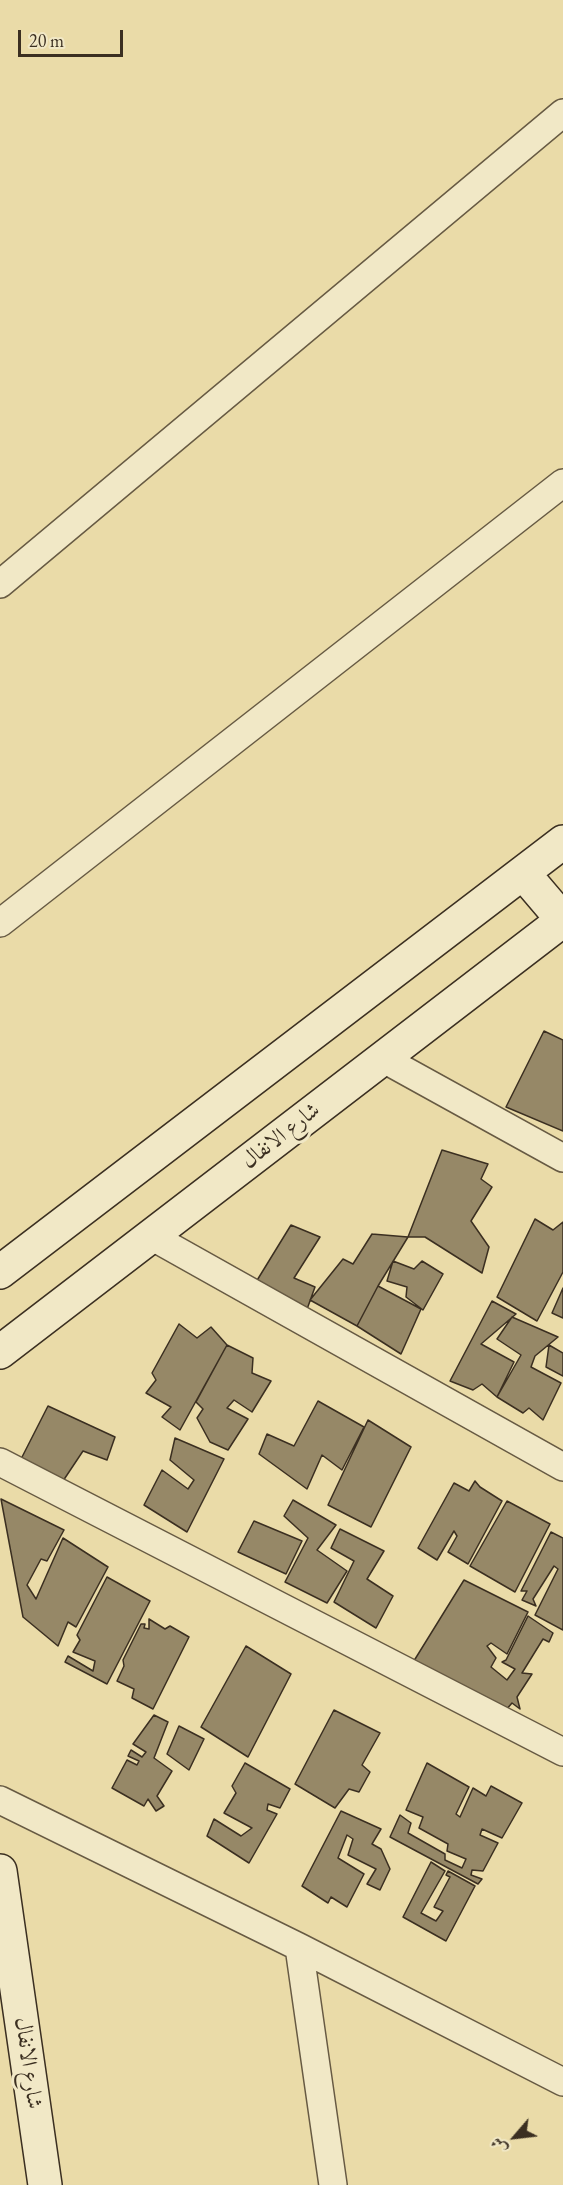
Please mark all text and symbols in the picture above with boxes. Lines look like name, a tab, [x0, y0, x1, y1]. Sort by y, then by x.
scale bar	[21, 18, 126, 56]
text: 20 m	[29, 29, 64, 52]
street label: شارع الانفال	[237, 1097, 325, 1175]
street label: شارع الانفال	[9, 2015, 47, 2111]
north arrow	[485, 2107, 545, 2167]
text: ش	[486, 2134, 512, 2158]

